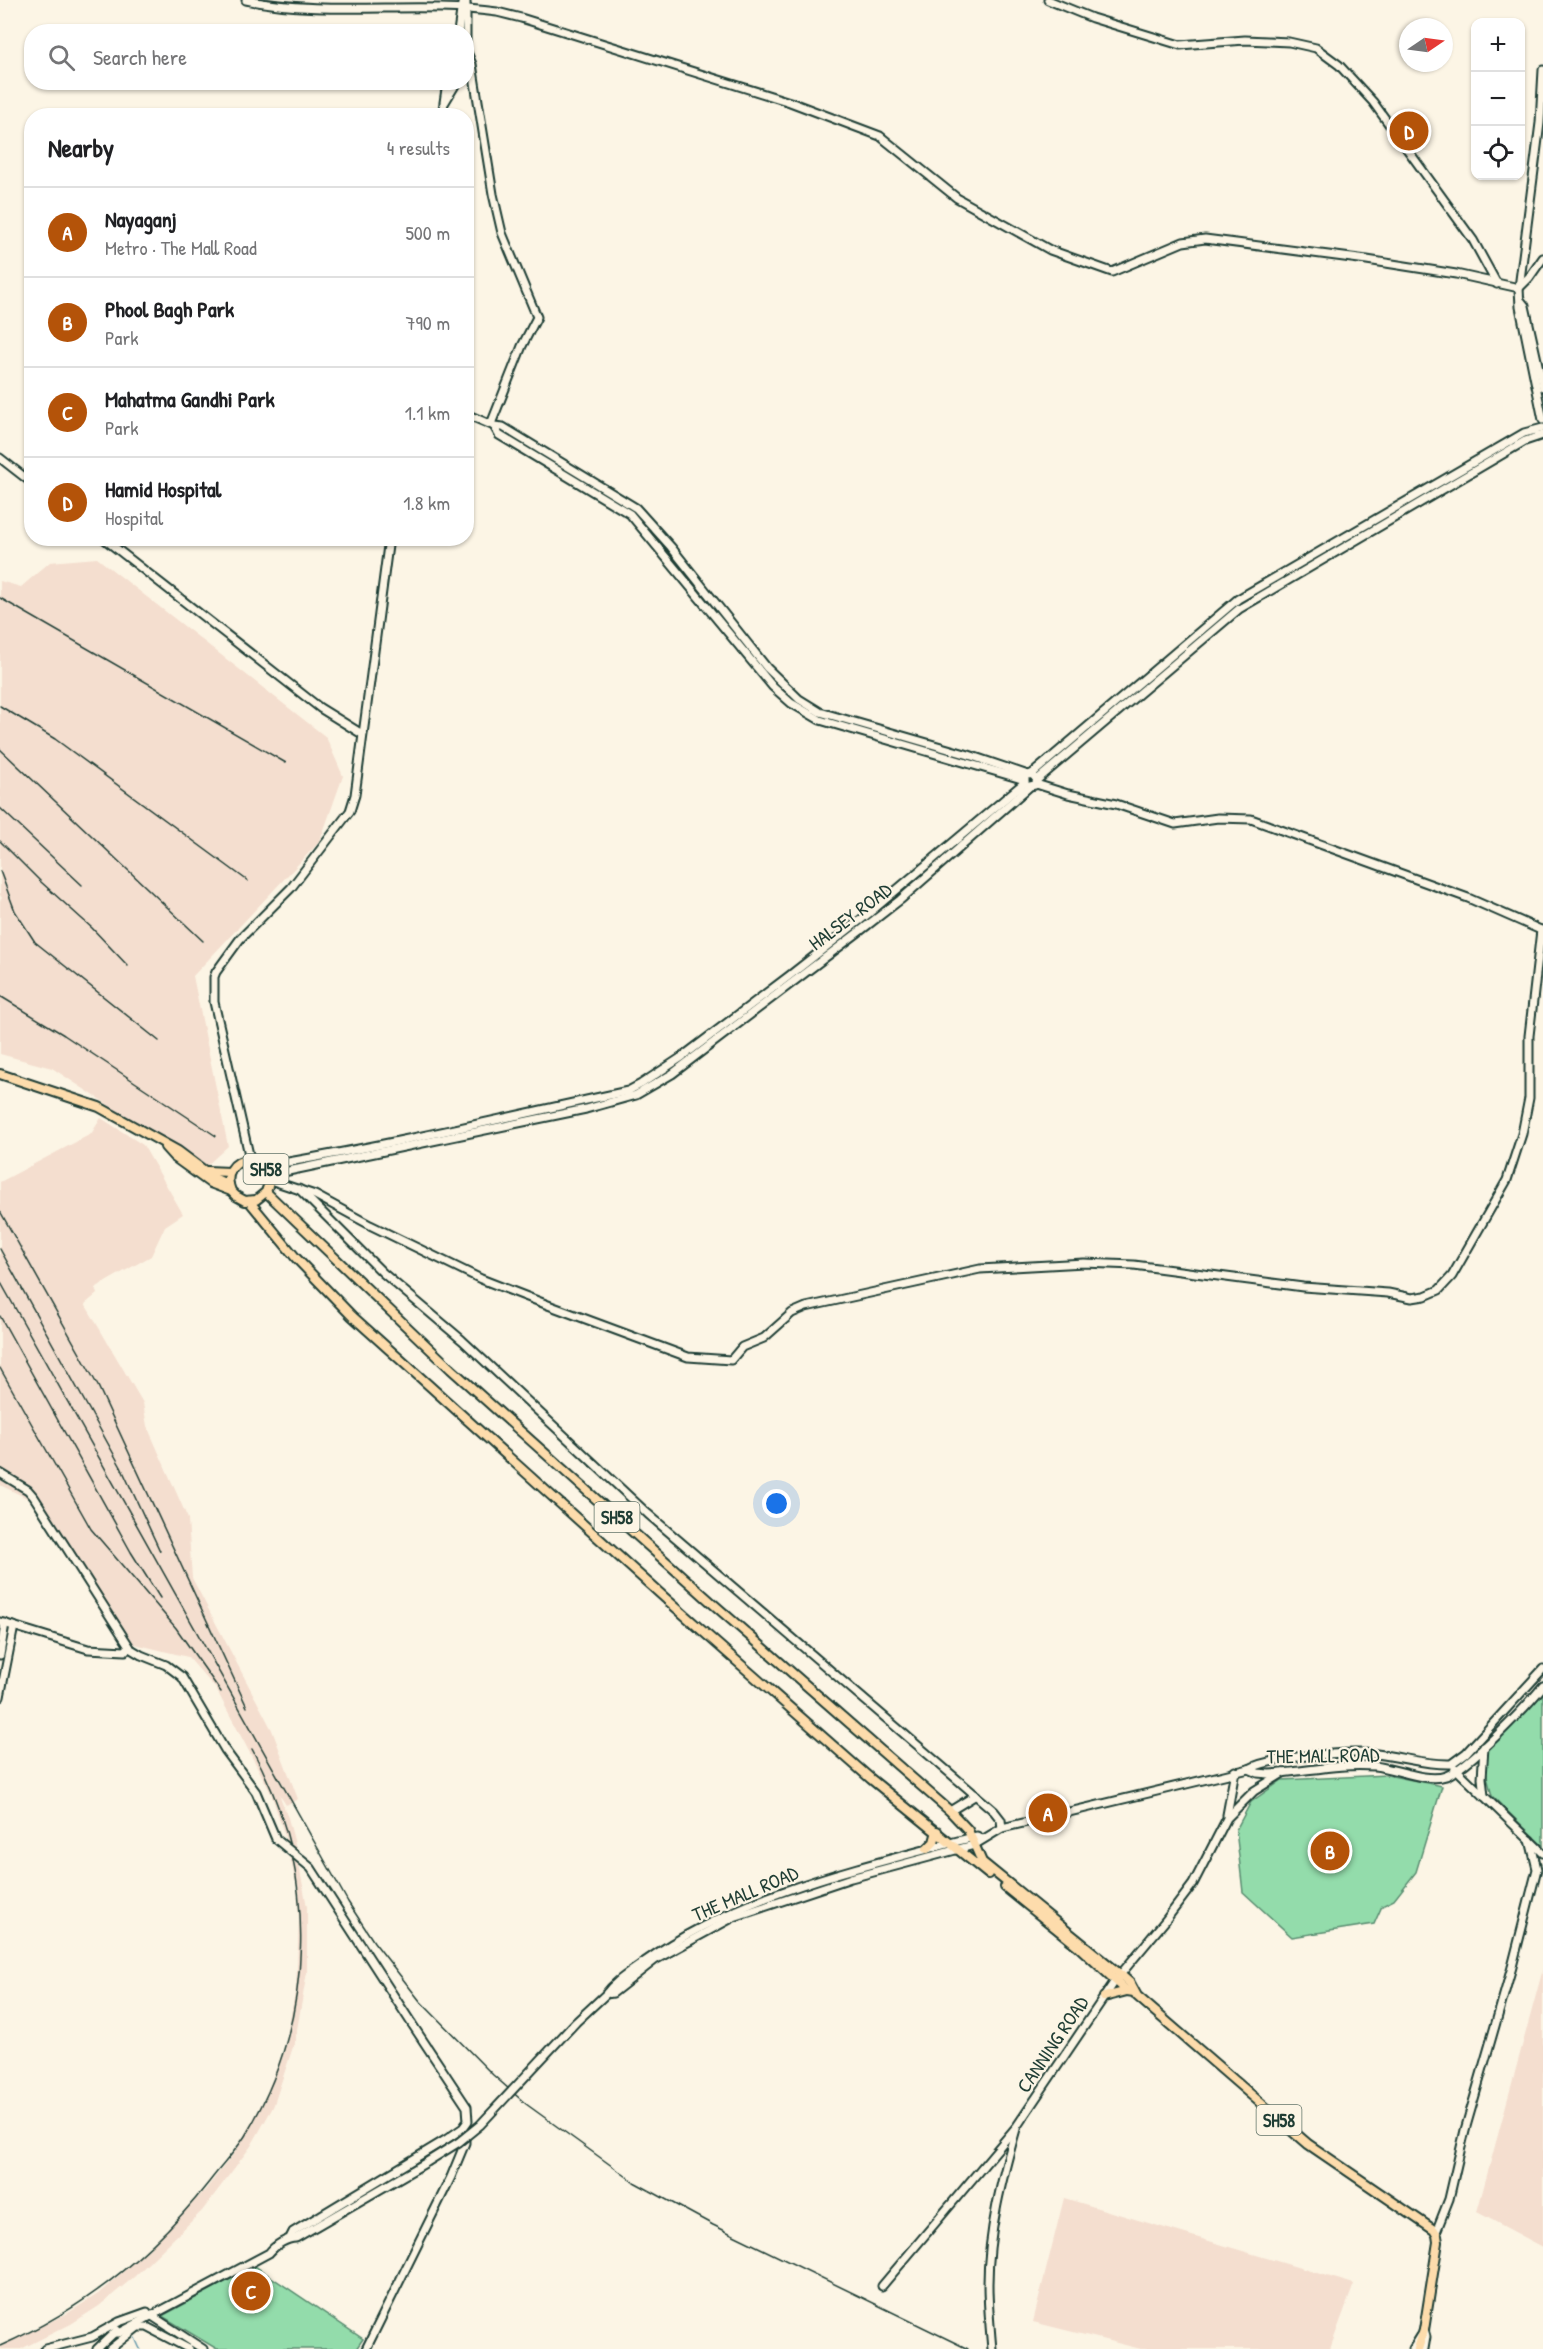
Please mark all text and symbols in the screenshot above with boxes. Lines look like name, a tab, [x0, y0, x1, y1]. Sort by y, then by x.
north arrow	[1399, 18, 1453, 72]
map controls	[1471, 18, 1525, 180]
button: +	[1471, 18, 1525, 72]
search box	[24, 24, 474, 90]
icon: search	[45, 41, 78, 74]
text: Search here	[93, 42, 187, 72]
button: −	[1471, 72, 1525, 126]
pin: D	[1390, 108, 1428, 154]
button: locate	[1471, 126, 1525, 180]
text: Nearby	[48, 130, 114, 165]
text: 4 results	[387, 134, 450, 161]
text: Nayaganj	[105, 204, 177, 234]
text: A	[63, 219, 72, 246]
text: 500 m	[405, 219, 450, 246]
text: Metro · The Mall Road	[105, 234, 257, 261]
text: Phool Bagh Park	[105, 294, 234, 324]
text: B	[62, 309, 73, 336]
text: 790 m	[406, 309, 450, 336]
text: Park	[105, 324, 138, 351]
text: Mahatma Gandhi Park	[105, 384, 275, 414]
text: C	[62, 399, 73, 426]
text: 1.1 km	[405, 399, 450, 426]
text: Park	[105, 414, 138, 441]
text: Hamid Hospital	[105, 474, 221, 504]
text: D	[63, 489, 72, 516]
text: 1.8 km	[403, 489, 450, 516]
text: Hospital	[105, 504, 163, 531]
street label: HALSEY ROAD	[803, 876, 897, 956]
road number: SH58	[244, 1154, 288, 1184]
your location	[762, 1489, 791, 1518]
road number: SH58	[594, 1502, 640, 1532]
street label: THE MALL ROAD	[1266, 1741, 1380, 1769]
pin: A	[1028, 1790, 1068, 1836]
pin: B	[1310, 1828, 1350, 1874]
street label: THE MALL ROAD	[688, 1858, 803, 1927]
street label: CANNING ROAD	[1010, 1990, 1095, 2098]
road number: SH58	[1256, 2105, 1302, 2135]
pin: C	[232, 2268, 270, 2314]

